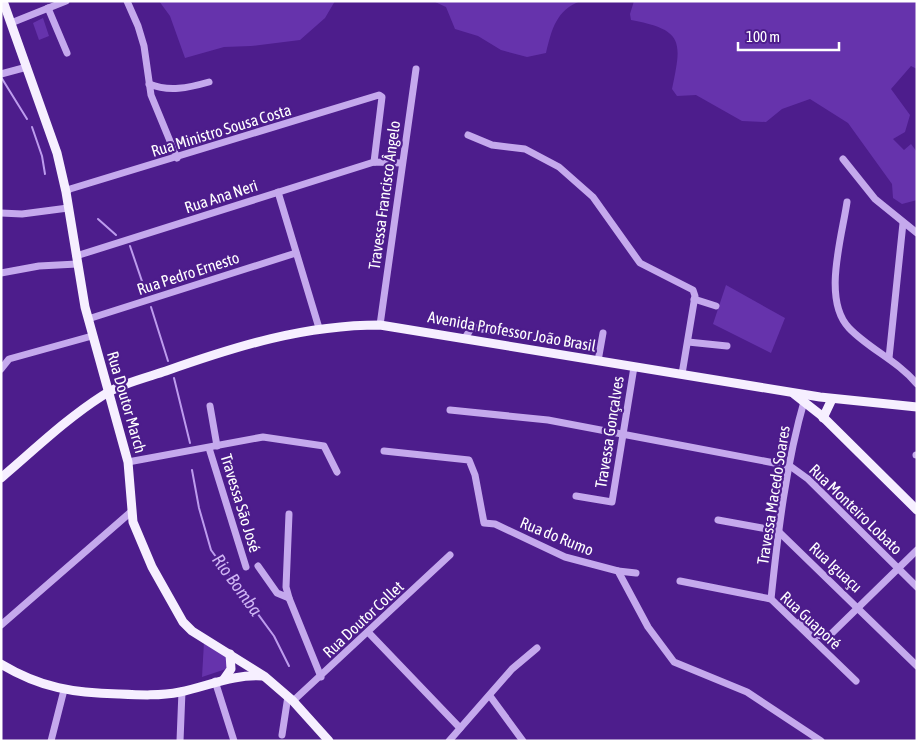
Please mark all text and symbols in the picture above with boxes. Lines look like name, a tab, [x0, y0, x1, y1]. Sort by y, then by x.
scale bar	[738, 20, 839, 52]
text: 100 m	[746, 28, 780, 45]
street label: Rua Ministro Sousa Costa	[149, 100, 293, 160]
street label: Travessa Francisco Ângelo	[365, 119, 404, 271]
street label: Rua Ana Neri	[182, 176, 260, 216]
street label: Rua Pedro Ernesto	[135, 248, 241, 298]
street label: Avenida Professor João Brasil	[426, 307, 598, 355]
street label: Rua Doutor March	[104, 349, 150, 455]
street label: Travessa Gonçalves	[591, 374, 628, 489]
street label: Travessa Macedo Soares	[753, 424, 793, 566]
street label: Travessa São José	[217, 452, 265, 554]
street label: Rua Monteiro Lobato	[806, 460, 906, 558]
street label: Rua do Rumo	[518, 513, 596, 559]
street label: Rua Iguaçu	[805, 538, 866, 597]
water label: Rio Bomba	[208, 550, 267, 620]
street label: Rua Doutor Collet	[319, 577, 407, 661]
street label: Rua Guaporé	[776, 587, 845, 653]

